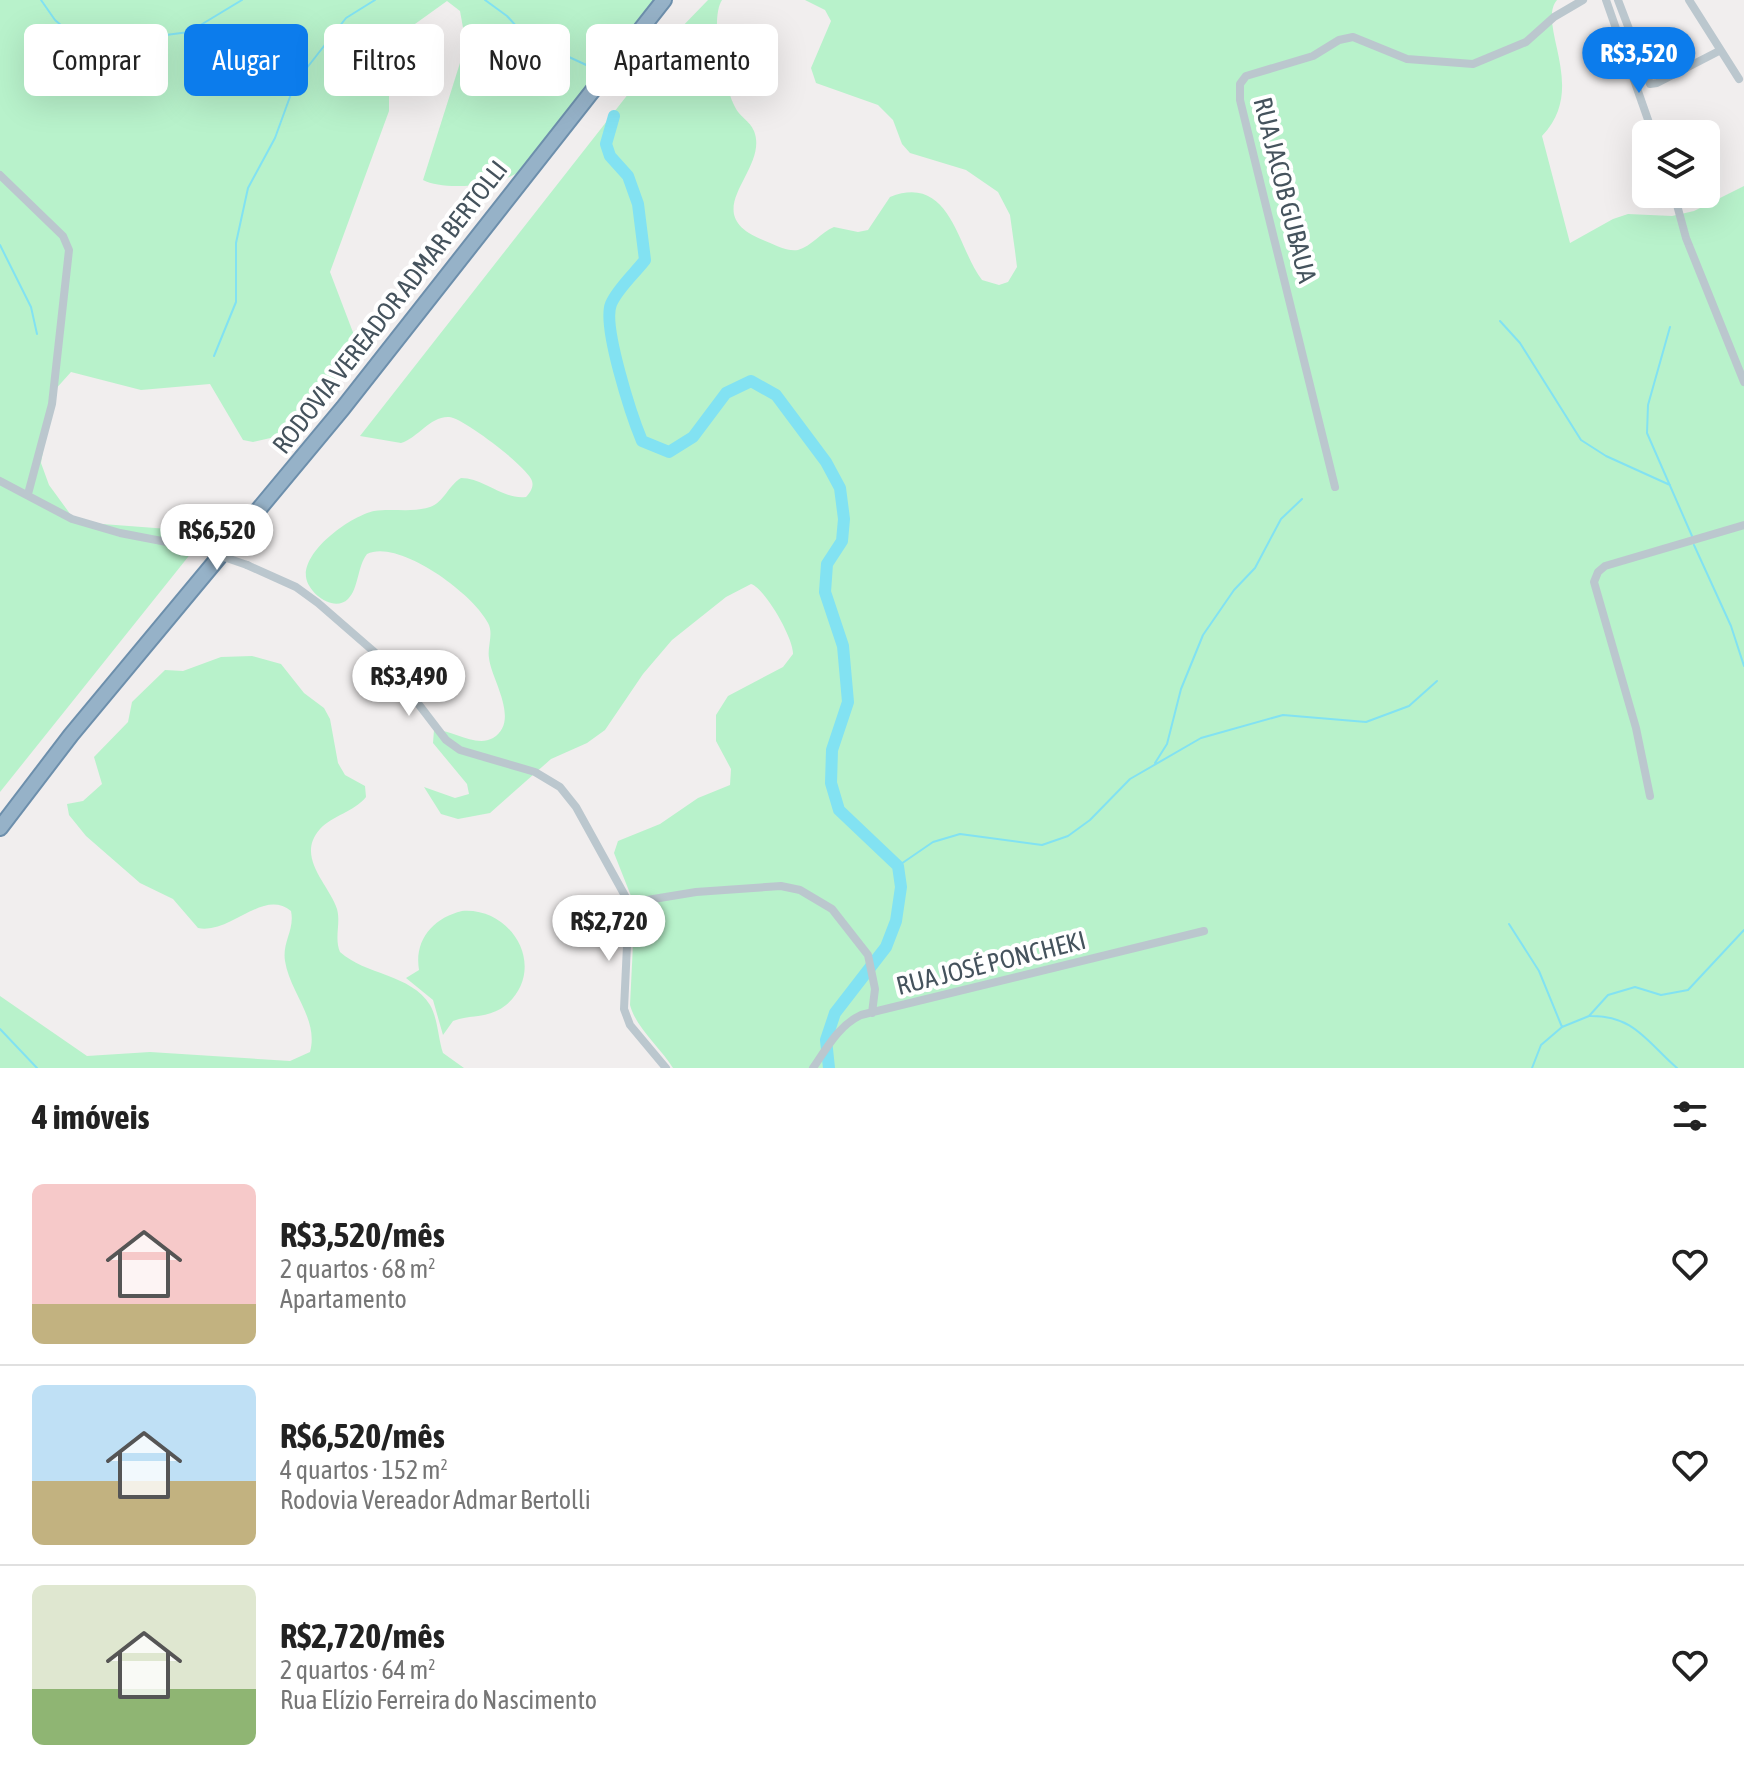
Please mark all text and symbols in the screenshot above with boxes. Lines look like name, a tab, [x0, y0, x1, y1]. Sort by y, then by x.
chip: Comprar	[24, 24, 168, 96]
chip: Alugar	[184, 24, 308, 96]
chip: Filtros	[324, 24, 444, 96]
chip: Novo	[460, 24, 570, 96]
chip: Apartamento	[586, 24, 778, 96]
pin: R$3,520	[1565, 27, 1713, 95]
text: R$3,520	[1600, 38, 1678, 68]
street label: RUA JACOB GUBAUA	[1247, 94, 1323, 286]
map controls	[1632, 120, 1720, 208]
button: layers	[1632, 120, 1720, 208]
street label: RODOVIA VEREADOR ADMAR BERTOLLI	[266, 155, 514, 459]
pin: R$6,520	[143, 504, 291, 572]
text: R$6,520	[178, 515, 256, 545]
pin: R$3,490	[335, 650, 483, 718]
text: R$3,490	[370, 661, 448, 691]
pin: R$2,720	[535, 895, 683, 963]
text: R$2,720	[570, 906, 648, 936]
street label: RUA JOSÉ PONCHEKI	[893, 925, 1089, 1001]
icon: filters	[1668, 1094, 1712, 1138]
text: 4 imóveis	[32, 1097, 150, 1136]
text: R$3,520/mês	[280, 1215, 445, 1254]
icon: home	[96, 1216, 192, 1312]
icon: heart	[1668, 1242, 1712, 1286]
text: 2 quartos · 68 m²	[280, 1254, 435, 1284]
text: Apartamento	[280, 1284, 407, 1314]
text: R$6,520/mês	[280, 1416, 445, 1455]
icon: home	[96, 1417, 192, 1513]
icon: heart	[1668, 1443, 1712, 1487]
text: 4 quartos · 152 m²	[280, 1455, 448, 1485]
text: Rodovia Vereador Admar Bertolli	[280, 1485, 591, 1515]
text: R$2,720/mês	[280, 1616, 445, 1655]
icon: home	[96, 1617, 192, 1713]
icon: heart	[1668, 1643, 1712, 1687]
text: 2 quartos · 64 m²	[280, 1655, 435, 1685]
text: Rua Elízio Ferreira do Nascimento	[280, 1685, 597, 1715]

